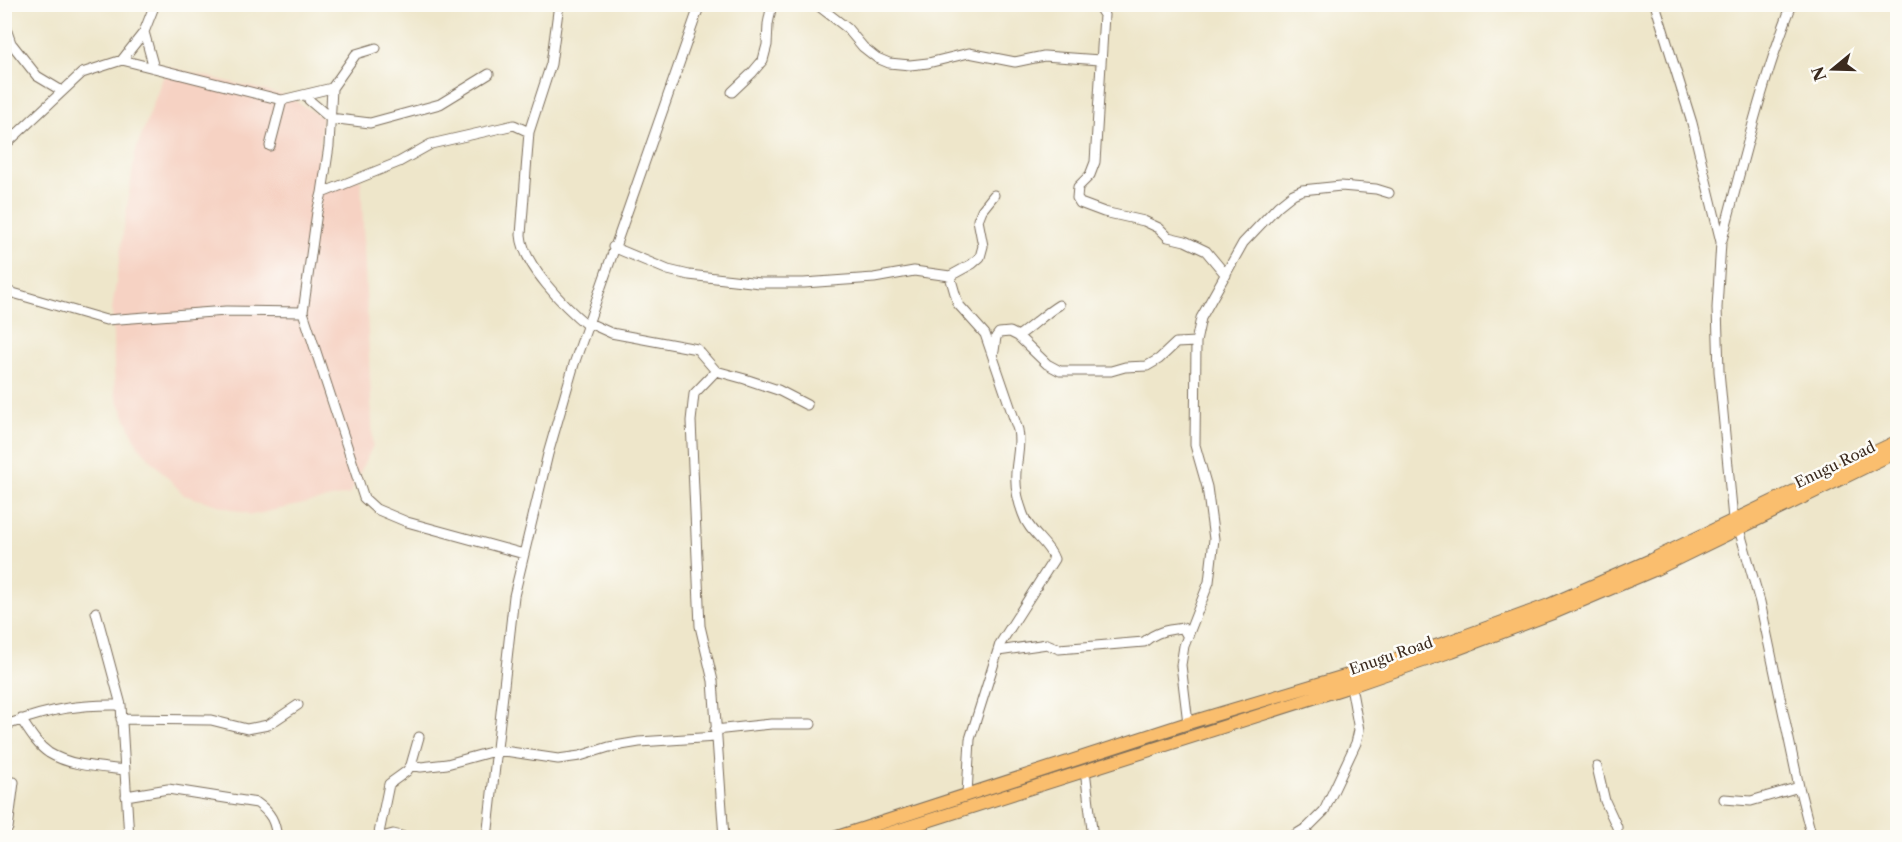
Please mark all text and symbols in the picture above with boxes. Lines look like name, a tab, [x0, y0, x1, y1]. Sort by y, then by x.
north arrow	[1803, 39, 1863, 99]
text: N	[1807, 64, 1831, 84]
street label: Enugu Road	[1791, 437, 1878, 492]
street label: Enugu Road	[1347, 632, 1435, 679]

